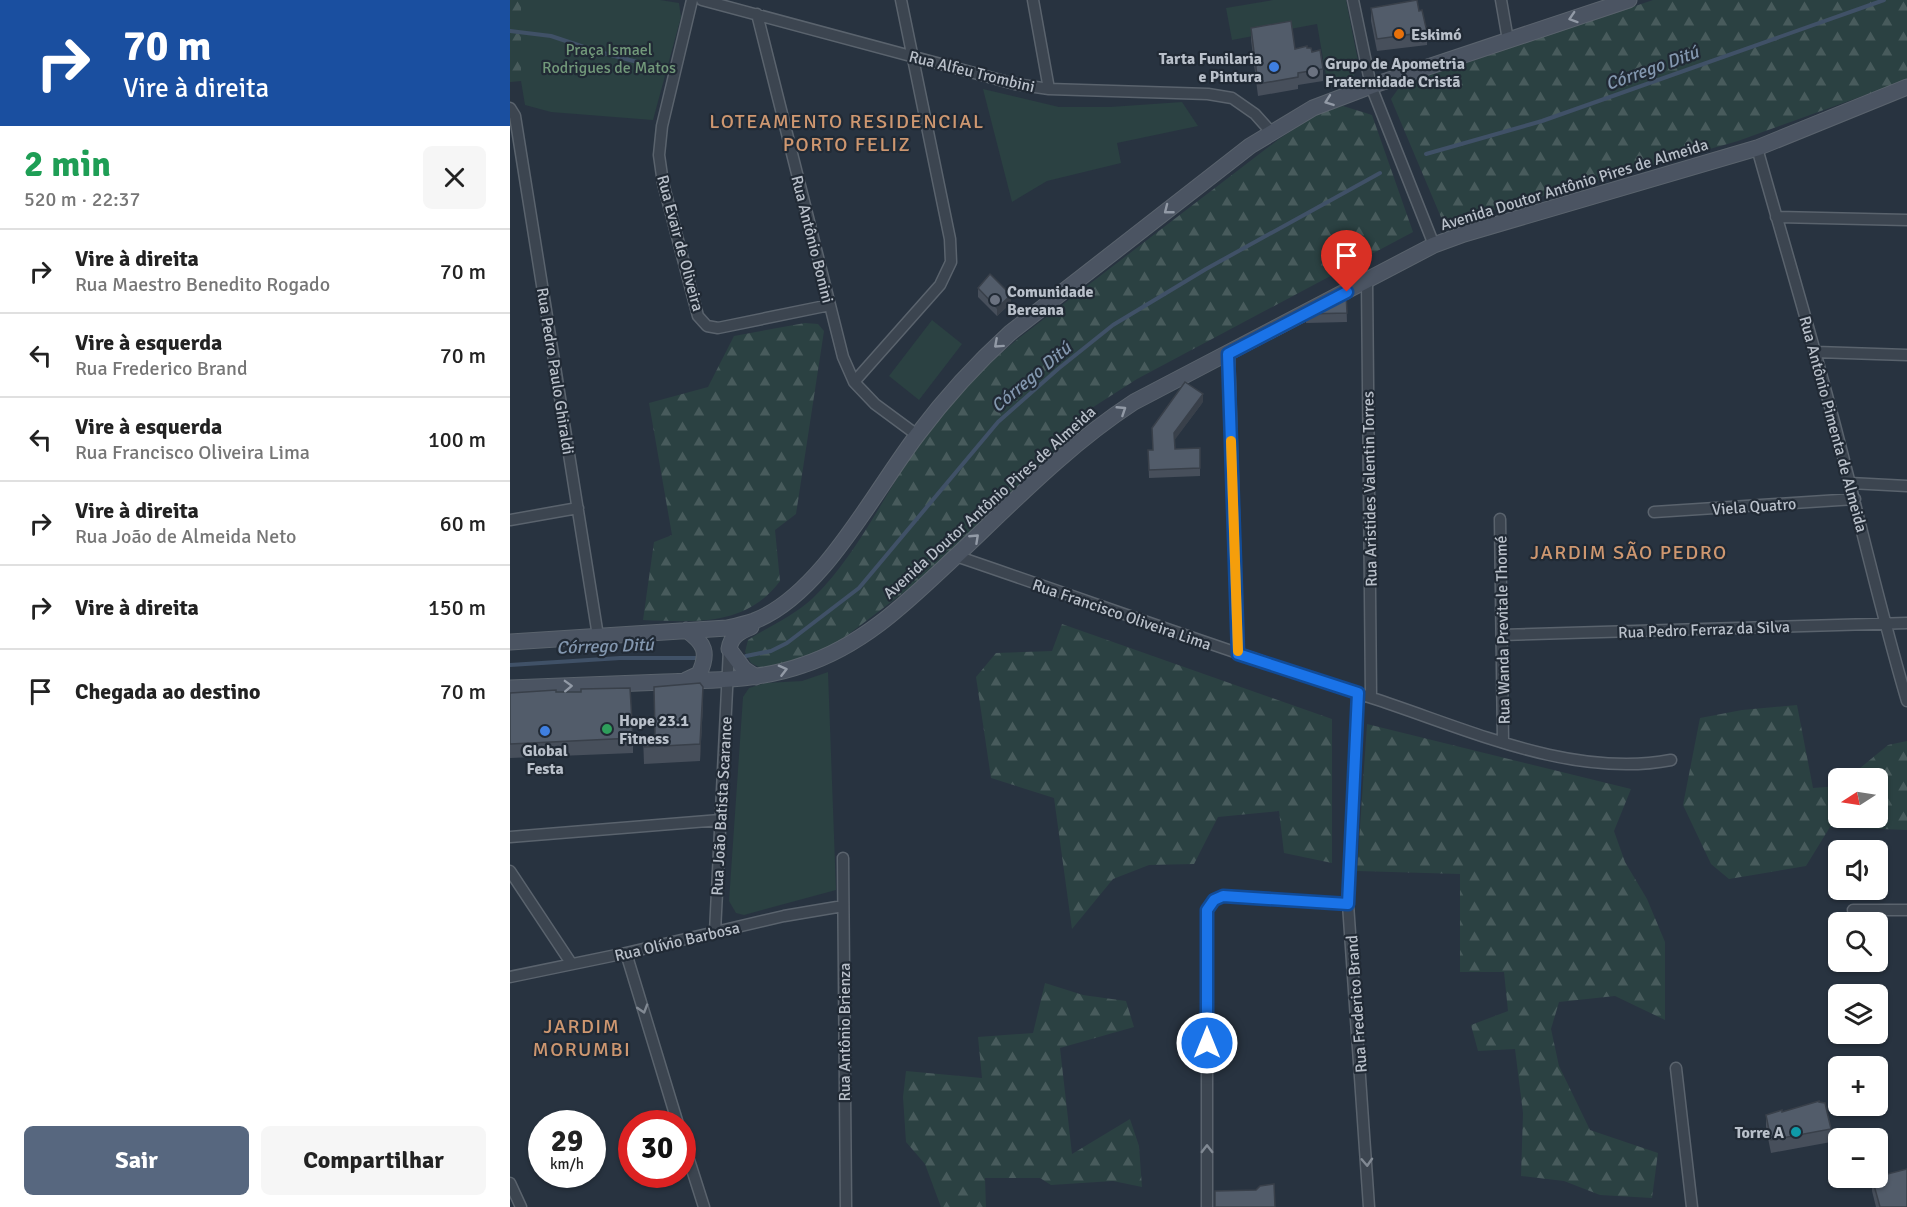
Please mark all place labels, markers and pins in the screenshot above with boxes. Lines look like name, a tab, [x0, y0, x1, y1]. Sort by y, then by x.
place label: Eskimó	[1411, 25, 1462, 45]
marker: Eskimó	[1392, 27, 1406, 41]
place label: Tarta Funilaria e Pintura	[1159, 49, 1262, 87]
place label: Grupo de Apometria Fraternidade Cristã	[1325, 54, 1465, 92]
marker: Tarta Funilaria e Pintura	[1267, 60, 1281, 74]
marker: Grupo de Apometria Fraternidade Cristã	[1306, 65, 1320, 79]
pin	[1321, 230, 1372, 292]
place label: Comunidade Bereana	[1007, 282, 1094, 320]
marker: Comunidade Bereana	[988, 293, 1002, 307]
place label: Hope 23.1 Fitness	[619, 711, 689, 749]
marker: Hope 23.1 Fitness	[600, 722, 614, 736]
marker: Global Festa	[538, 724, 552, 738]
place label: Global Festa	[522, 741, 568, 779]
place label: Torre A	[1735, 1123, 1785, 1143]
marker: Torre A	[1789, 1125, 1803, 1139]

